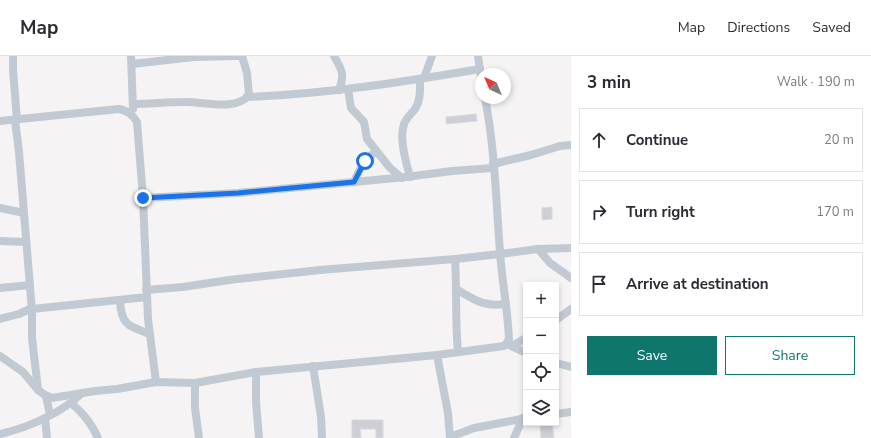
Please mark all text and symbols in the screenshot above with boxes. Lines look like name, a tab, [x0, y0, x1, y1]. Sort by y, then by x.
text: Map	[20, 15, 58, 41]
text: Map	[678, 18, 705, 37]
text: Directions	[727, 18, 790, 37]
text: Saved	[812, 18, 851, 37]
north arrow	[475, 68, 511, 104]
text: 3 min	[587, 71, 631, 94]
text: Walk · 190 m	[777, 73, 855, 91]
icon: ahead	[588, 129, 610, 151]
text: Continue	[626, 130, 688, 150]
text: 20 m	[824, 131, 854, 149]
route start	[356, 152, 374, 170]
route end	[134, 189, 152, 207]
icon: right	[588, 201, 610, 223]
text: Turn right	[626, 202, 695, 222]
text: 170 m	[816, 203, 854, 221]
icon: arrive	[588, 273, 610, 295]
text: Arrive at destination	[626, 274, 769, 294]
map controls	[523, 282, 559, 426]
button: +	[523, 282, 559, 318]
button: −	[523, 318, 559, 354]
button: Save	[587, 336, 717, 375]
button: Share	[725, 336, 855, 375]
button: locate	[523, 354, 559, 390]
button: layers	[523, 390, 559, 426]

